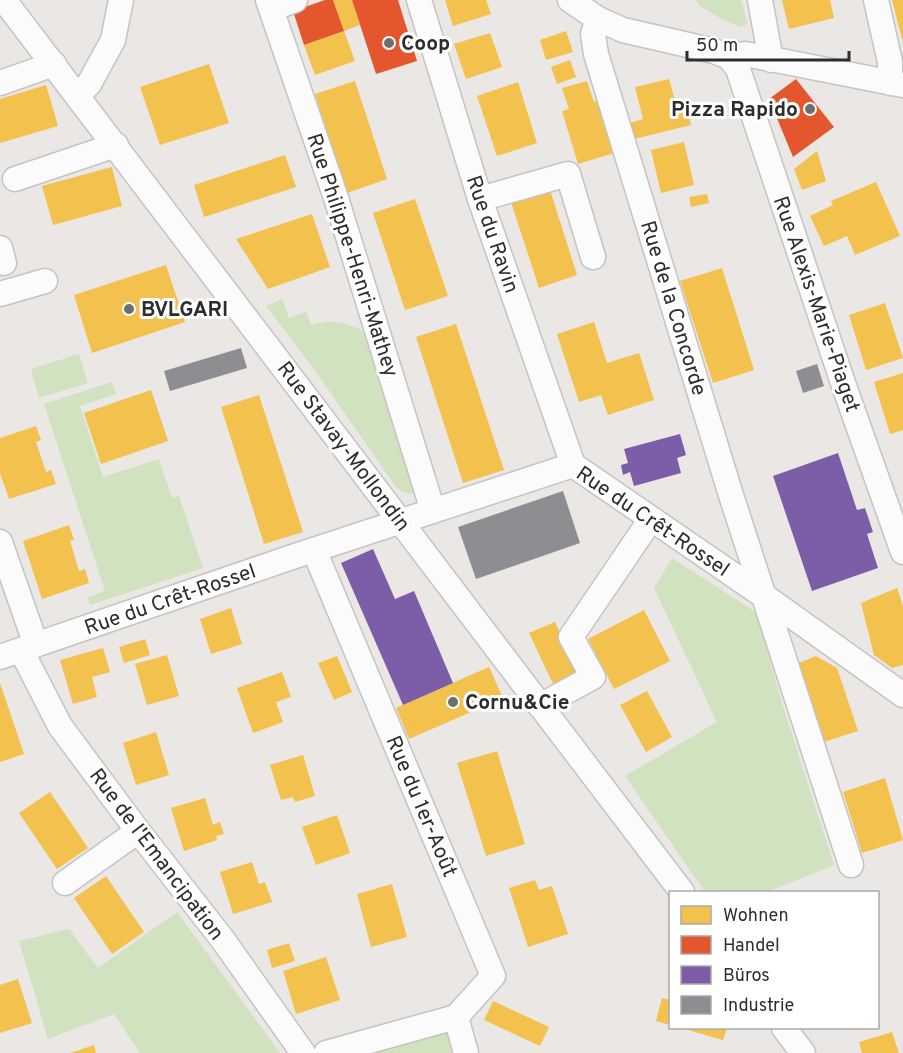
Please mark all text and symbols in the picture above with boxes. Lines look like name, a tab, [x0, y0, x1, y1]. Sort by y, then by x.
scale bar	[687, 24, 849, 62]
place label: Coop	[401, 31, 450, 58]
text: 50 m	[696, 35, 738, 58]
marker: Coop	[382, 36, 396, 50]
place label: Pizza Rapido	[671, 97, 798, 124]
marker: Pizza Rapido	[803, 102, 817, 116]
street label: Rue Philippe-Henri-Mathey	[299, 130, 404, 381]
street label: Rue du Ravin	[459, 172, 524, 297]
street label: Rue Alexis-Marie-Piaget	[766, 193, 865, 416]
street label: Rue de la Concorde	[633, 218, 712, 399]
place label: BVLGARI	[141, 297, 228, 324]
marker: BVLGARI	[122, 302, 136, 316]
street label: Rue Stavay-Mollondin	[270, 357, 415, 537]
street label: Rue du Crêt-Rossel	[570, 461, 734, 584]
street label: Rue du Crêt-Rossel	[81, 558, 260, 642]
place label: Cornu&Cie	[465, 690, 569, 717]
marker: Cornu&Cie	[446, 695, 460, 709]
street label: Rue du 1er-Août	[379, 732, 463, 881]
street label: Rue de l'Emancipation	[82, 764, 229, 946]
legend	[669, 891, 879, 1029]
text: Wohnen	[723, 905, 789, 928]
text: Handel	[723, 935, 780, 958]
text: Büros	[723, 965, 770, 988]
text: Industrie	[723, 995, 794, 1018]

